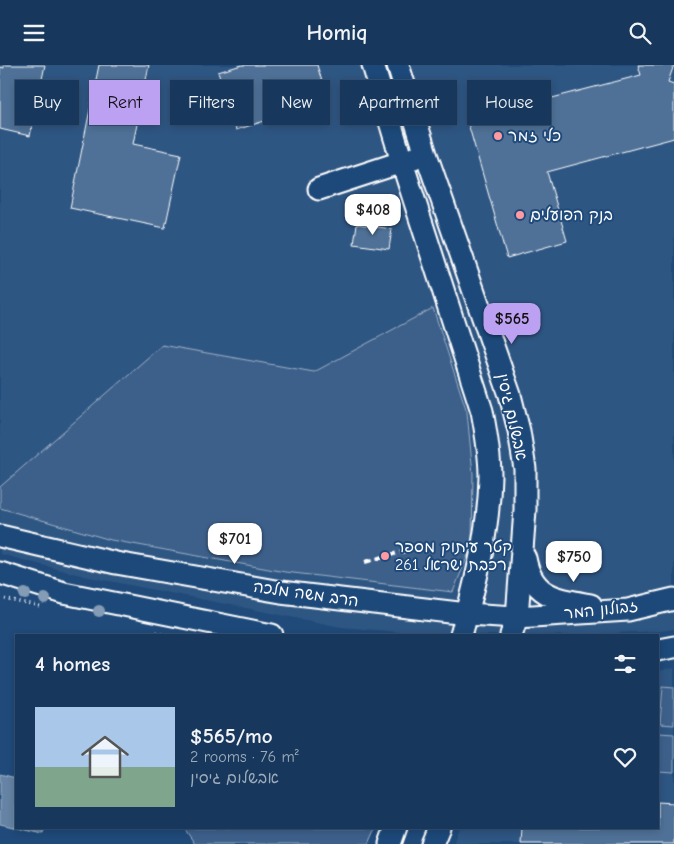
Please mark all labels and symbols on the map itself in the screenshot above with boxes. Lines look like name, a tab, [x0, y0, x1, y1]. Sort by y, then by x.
place label: כלי זמר	[508, 127, 561, 145]
marker: כלי זמר	[492, 130, 504, 142]
pin: $408	[343, 193, 403, 236]
place label: בנק הפועלים	[530, 206, 613, 224]
marker: בנק הפועלים	[514, 209, 526, 221]
pin: $565	[482, 303, 542, 345]
street label: אבשלום גיסין	[493, 372, 531, 462]
pin: $701	[205, 523, 265, 565]
place label: קטר עיתוק מספר 261 רכבת ישראל	[395, 538, 512, 574]
pin: $750	[544, 541, 604, 583]
marker: קטר עיתוק מספר 261 רכבת ישראל	[379, 550, 391, 562]
street label: הרב משה מלכה	[252, 578, 360, 610]
street label: זבולון המר	[563, 597, 639, 623]

